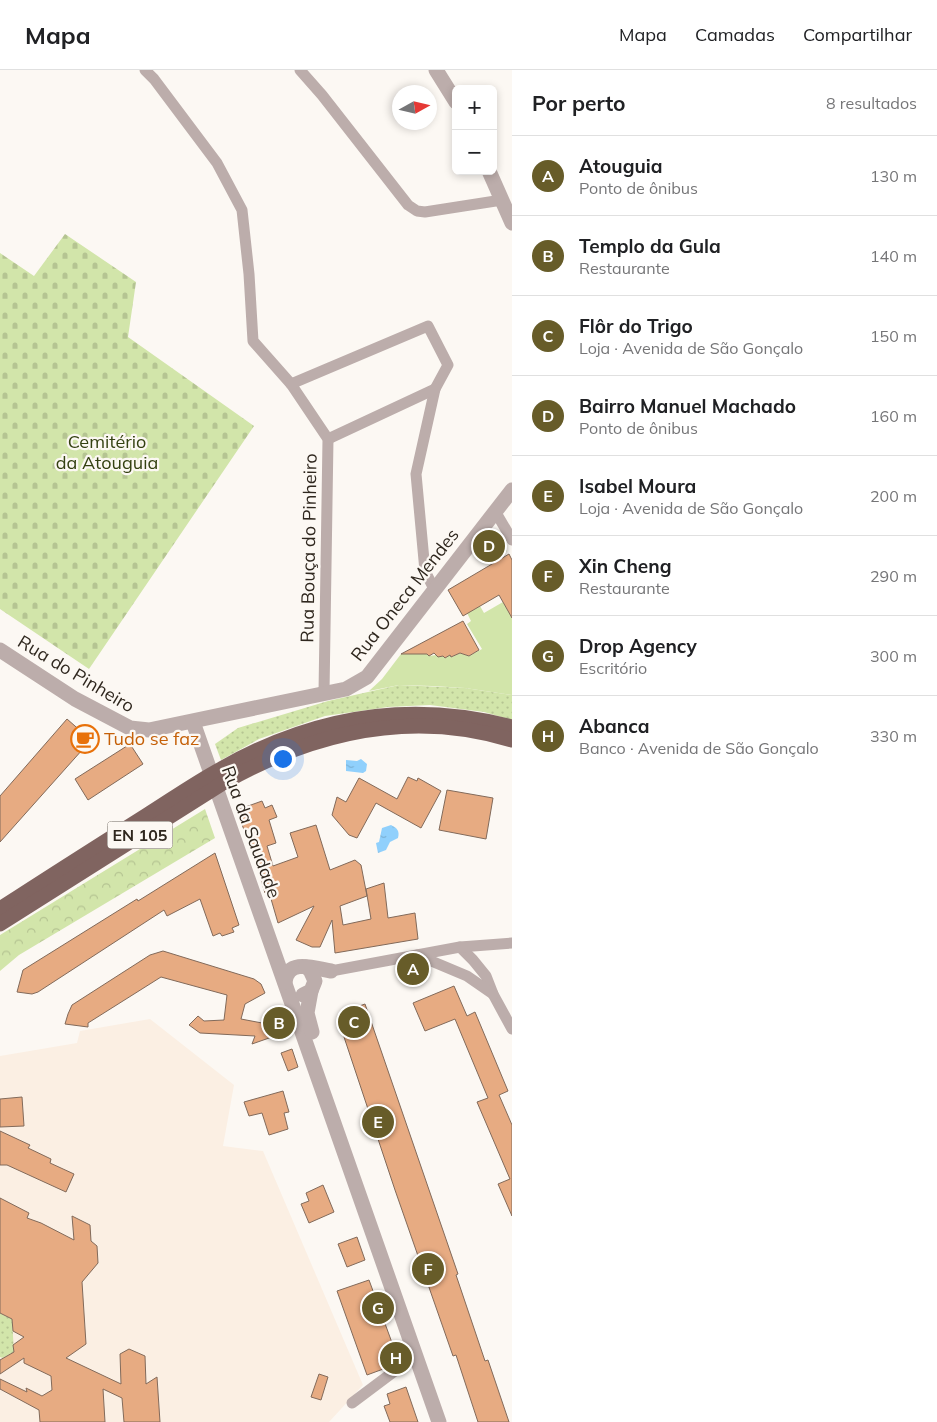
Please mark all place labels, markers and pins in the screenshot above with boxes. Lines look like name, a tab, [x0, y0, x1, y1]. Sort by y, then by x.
pin: D	[473, 527, 505, 565]
cafe icon: Tudo se faz	[70, 724, 100, 754]
place label: Tudo se faz	[104, 727, 199, 750]
pin: A	[397, 950, 429, 988]
pin: C	[338, 1003, 370, 1041]
pin: B	[263, 1004, 295, 1042]
pin: E	[362, 1103, 394, 1141]
pin: F	[412, 1250, 444, 1288]
pin: G	[362, 1289, 394, 1327]
pin: H	[380, 1339, 412, 1377]

